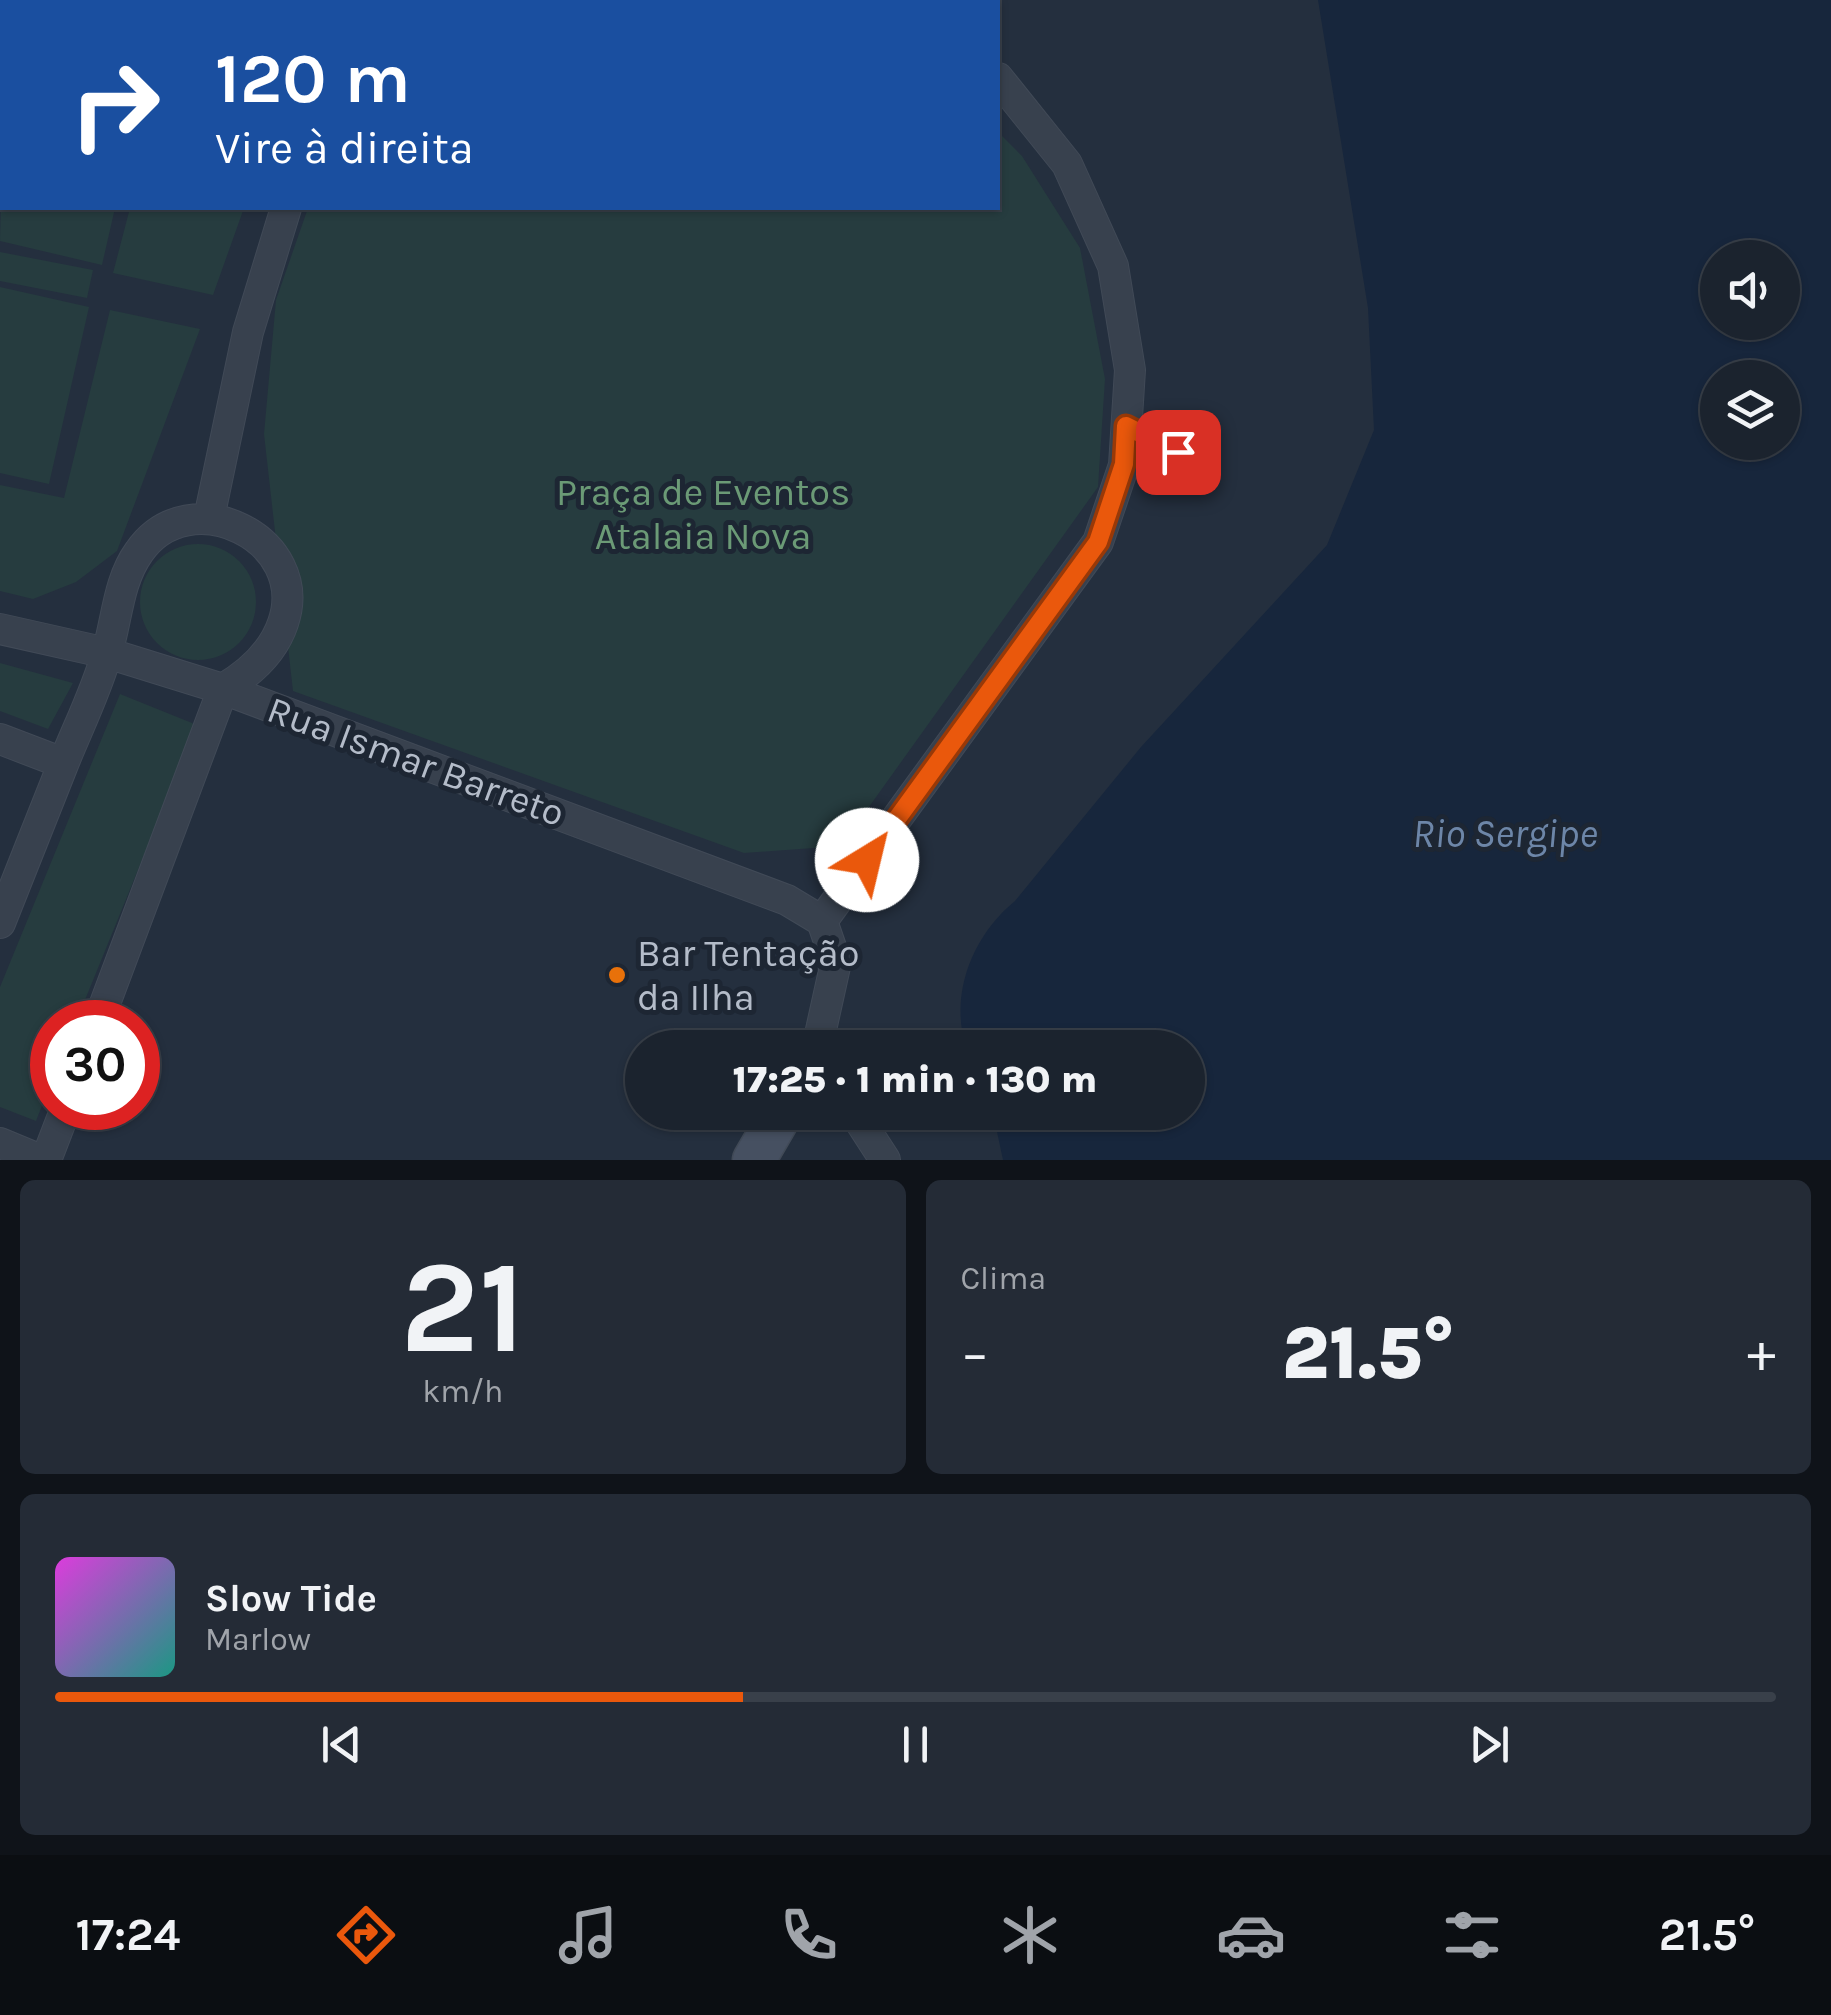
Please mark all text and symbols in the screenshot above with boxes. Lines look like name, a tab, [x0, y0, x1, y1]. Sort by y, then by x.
text: 120 m	[215, 38, 411, 120]
icon: right	[50, 40, 180, 170]
text: Vire à direita	[215, 122, 474, 174]
map controls	[1700, 240, 1800, 460]
button: sound	[1700, 240, 1800, 340]
button: layers	[1700, 360, 1800, 460]
pin	[1136, 410, 1221, 495]
icon: arrive	[1151, 425, 1206, 480]
park label: Praça de Eventos Atalaia Nova	[556, 470, 850, 559]
street label: Rua Ismar Barreto	[261, 687, 570, 836]
position arrow	[815, 808, 919, 912]
water label: Rio Sergipe	[1412, 810, 1598, 857]
place label: Bar Tentação da Ilha	[637, 931, 859, 1020]
marker: Bar Tentação da Ilha	[606, 964, 628, 986]
speed limit sign: 30	[30, 1000, 160, 1130]
text: 17:25 · 1 min · 130 m	[733, 1057, 1097, 1102]
text: 21	[400, 1232, 525, 1384]
text: Clima	[961, 1260, 1046, 1297]
text: 21.5°	[1282, 1309, 1455, 1397]
text: −	[961, 1321, 989, 1385]
text: +	[1747, 1321, 1776, 1385]
text: km/h	[422, 1373, 503, 1410]
text: Slow Tide	[205, 1576, 377, 1621]
text: Marlow	[205, 1621, 311, 1658]
icon: previous	[314, 1717, 369, 1772]
icon: pause	[888, 1717, 943, 1772]
icon: next	[1462, 1717, 1517, 1772]
icon: directions	[331, 1900, 401, 1970]
icon: music	[553, 1900, 623, 1970]
icon: phone	[774, 1900, 844, 1970]
icon: climate	[995, 1900, 1065, 1970]
icon: car	[1216, 1900, 1286, 1970]
icon: filters	[1437, 1900, 1507, 1970]
text: 17:24	[76, 1909, 180, 1961]
text: 21.5°	[1659, 1909, 1755, 1961]

